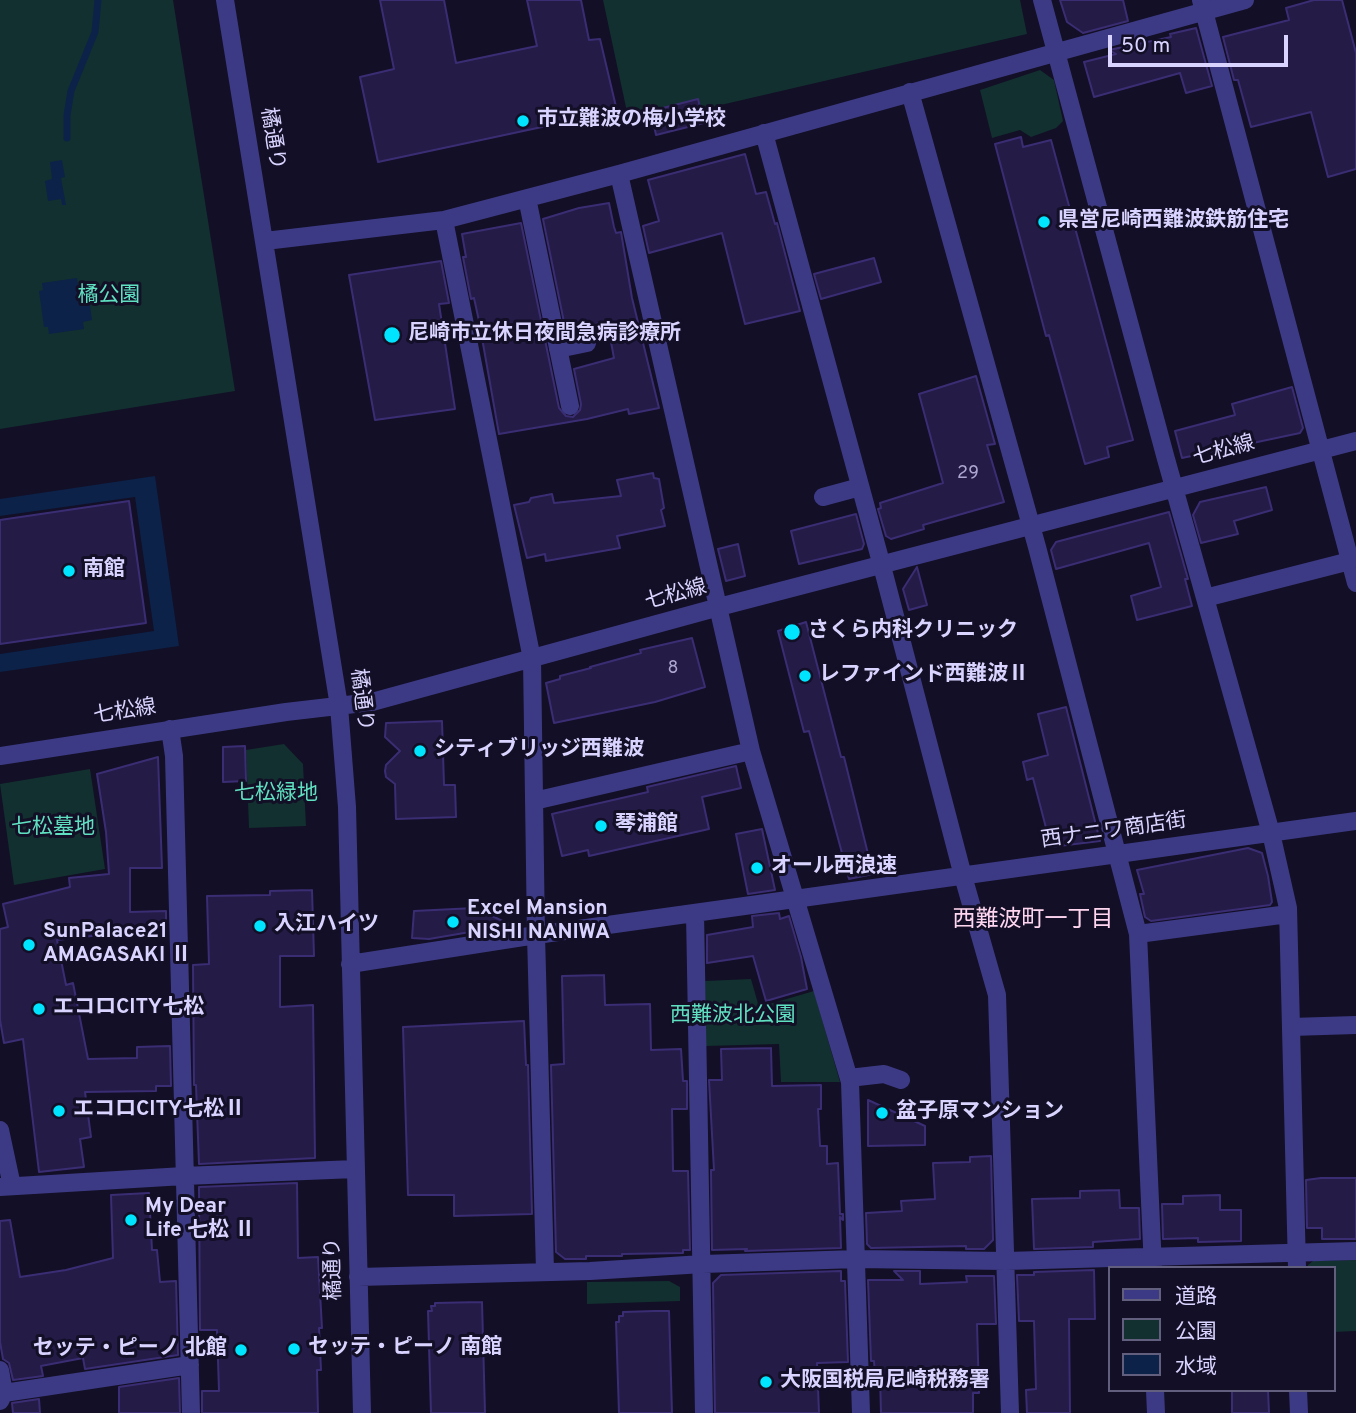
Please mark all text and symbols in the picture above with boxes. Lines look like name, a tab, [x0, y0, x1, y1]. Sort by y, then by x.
scale bar	[1111, 21, 1291, 65]
text: 50 m	[1121, 33, 1170, 60]
street label: 橘通り	[254, 106, 288, 172]
place label: 市立難波の梅小学校	[537, 108, 726, 134]
marker: 市立難波の梅小学校	[515, 113, 531, 129]
place label: 県営尼崎西難波鉄筋住宅	[1058, 209, 1289, 235]
marker: 県営尼崎西難波鉄筋住宅	[1036, 214, 1052, 230]
park label: 橘公園	[78, 284, 140, 310]
place label: 尼崎市立休日夜間急病診療所	[408, 322, 681, 348]
marker: 尼崎市立休日夜間急病診療所	[382, 325, 402, 345]
street label: 七松線	[1190, 432, 1258, 472]
house number: 29	[957, 463, 979, 485]
place label: 南館	[83, 558, 125, 584]
marker: 南館	[61, 563, 77, 579]
street label: 七松線	[642, 576, 710, 616]
place label: さくら内科クリニック	[808, 619, 1018, 645]
marker: さくら内科クリニック	[782, 622, 802, 642]
house number: 8	[668, 658, 678, 680]
place label: レファインド西難波Ⅱ	[819, 663, 1029, 689]
street label: 橘通り	[344, 667, 376, 733]
marker: レファインド西難波Ⅱ	[797, 668, 813, 684]
street label: 七松線	[92, 696, 158, 730]
place label: シティブリッジ西難波	[434, 738, 644, 764]
marker: シティブリッジ西難波	[412, 743, 428, 759]
park label: 七松緑地	[234, 782, 318, 808]
street label: 西ナニワ商店街	[1039, 809, 1189, 855]
place label: 琴浦館	[615, 813, 678, 839]
park label: 七松墓地	[11, 816, 95, 842]
marker: 琴浦館	[593, 818, 609, 834]
place label: オール西浪速	[771, 855, 897, 881]
marker: オール西浪速	[749, 860, 765, 876]
place label: Excel Mansion NISHI NANIWA	[467, 897, 610, 947]
district label: 西難波町一丁目	[953, 907, 1113, 935]
place label: 入江ハイツ	[274, 913, 379, 939]
marker: Excel Mansion NISHI NANIWA	[445, 914, 461, 930]
marker: 入江ハイツ	[252, 918, 268, 934]
place label: SunPalace21 AMAGASAKI Ⅱ	[43, 920, 191, 970]
marker: SunPalace21 AMAGASAKI Ⅱ	[21, 937, 37, 953]
place label: エコロCITY七松	[53, 996, 204, 1022]
marker: エコロCITY七松	[31, 1001, 47, 1017]
park label: 西難波北公園	[670, 1004, 796, 1030]
place label: エコロCITY七松Ⅱ	[73, 1098, 245, 1124]
place label: 盆子原マンション	[896, 1100, 1064, 1126]
marker: エコロCITY七松Ⅱ	[51, 1103, 67, 1119]
marker: 盆子原マンション	[874, 1105, 890, 1121]
place label: My Dear Life 七松 Ⅱ	[145, 1195, 255, 1245]
marker: My Dear Life 七松 Ⅱ	[123, 1212, 139, 1228]
street label: 橘通り	[322, 1237, 348, 1301]
legend	[1108, 1266, 1335, 1392]
text: 道路	[1175, 1284, 1217, 1311]
text: 公園	[1175, 1319, 1217, 1346]
place label: セッテ・ピーノ 南館	[308, 1336, 502, 1362]
place label: セッテ・ピーノ 北館	[33, 1337, 227, 1363]
marker: セッテ・ピーノ 南館	[286, 1341, 302, 1357]
marker: セッテ・ピーノ 北館	[233, 1342, 249, 1358]
text: 水域	[1175, 1354, 1217, 1381]
place label: 大阪国税局尼崎税務署	[780, 1369, 990, 1395]
marker: 大阪国税局尼崎税務署	[758, 1374, 774, 1390]

